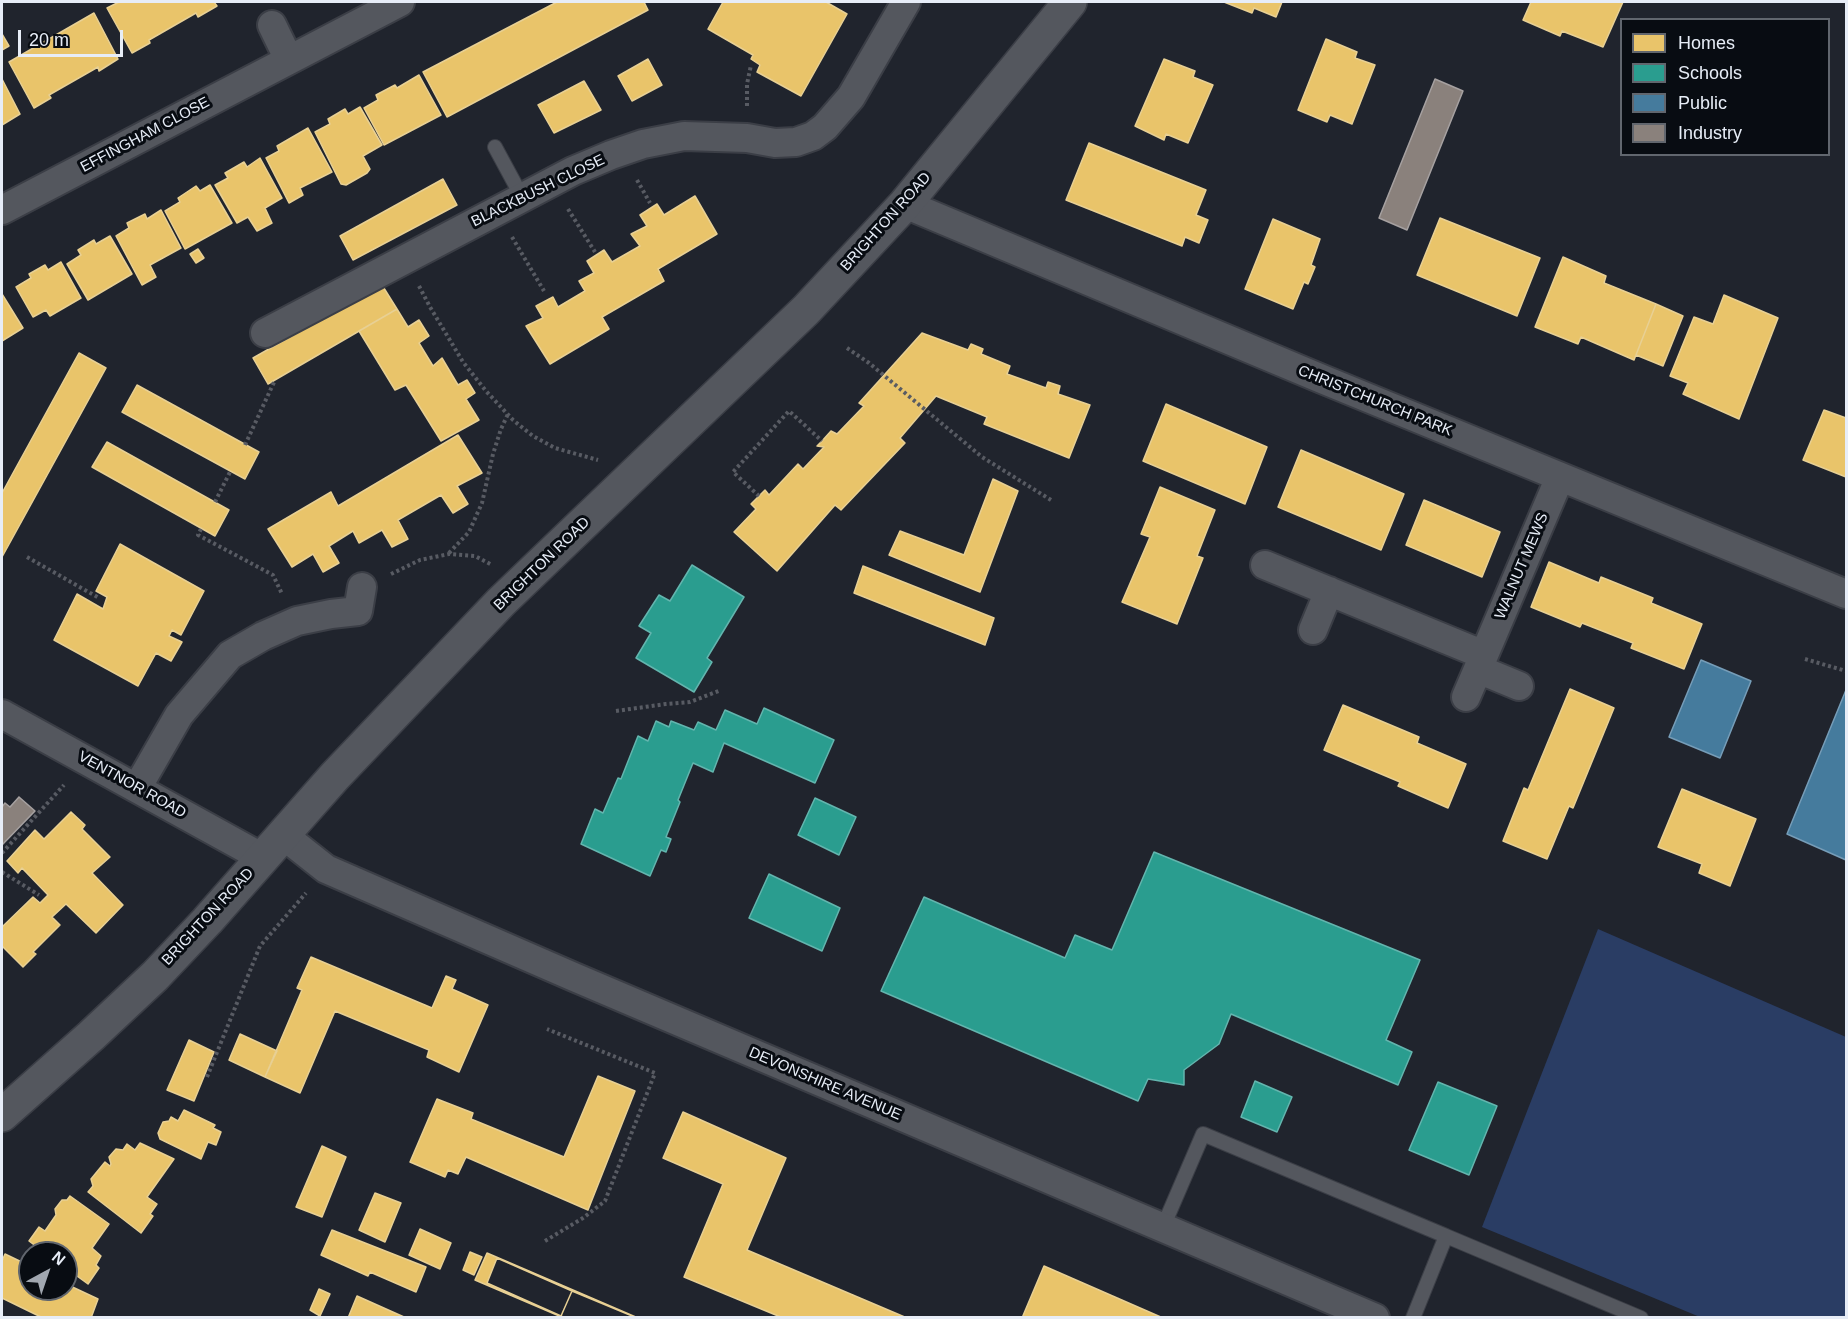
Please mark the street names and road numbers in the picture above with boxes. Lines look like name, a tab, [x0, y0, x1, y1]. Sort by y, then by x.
street label: EFFINGHAM CLOSE	[77, 93, 213, 177]
street label: BLACKBUSH CLOSE	[468, 151, 608, 231]
street label: BRIGHTON ROAD	[837, 169, 935, 275]
street label: CHRISTCHURCH PARK	[1295, 362, 1455, 440]
street label: WALNUT MEWS	[1492, 510, 1552, 622]
street label: BRIGHTON ROAD	[490, 514, 594, 614]
street label: VENTNOR ROAD	[75, 748, 189, 822]
street label: BRIGHTON ROAD	[158, 865, 258, 969]
street label: DEVONSHIRE AVENUE	[746, 1044, 904, 1124]

